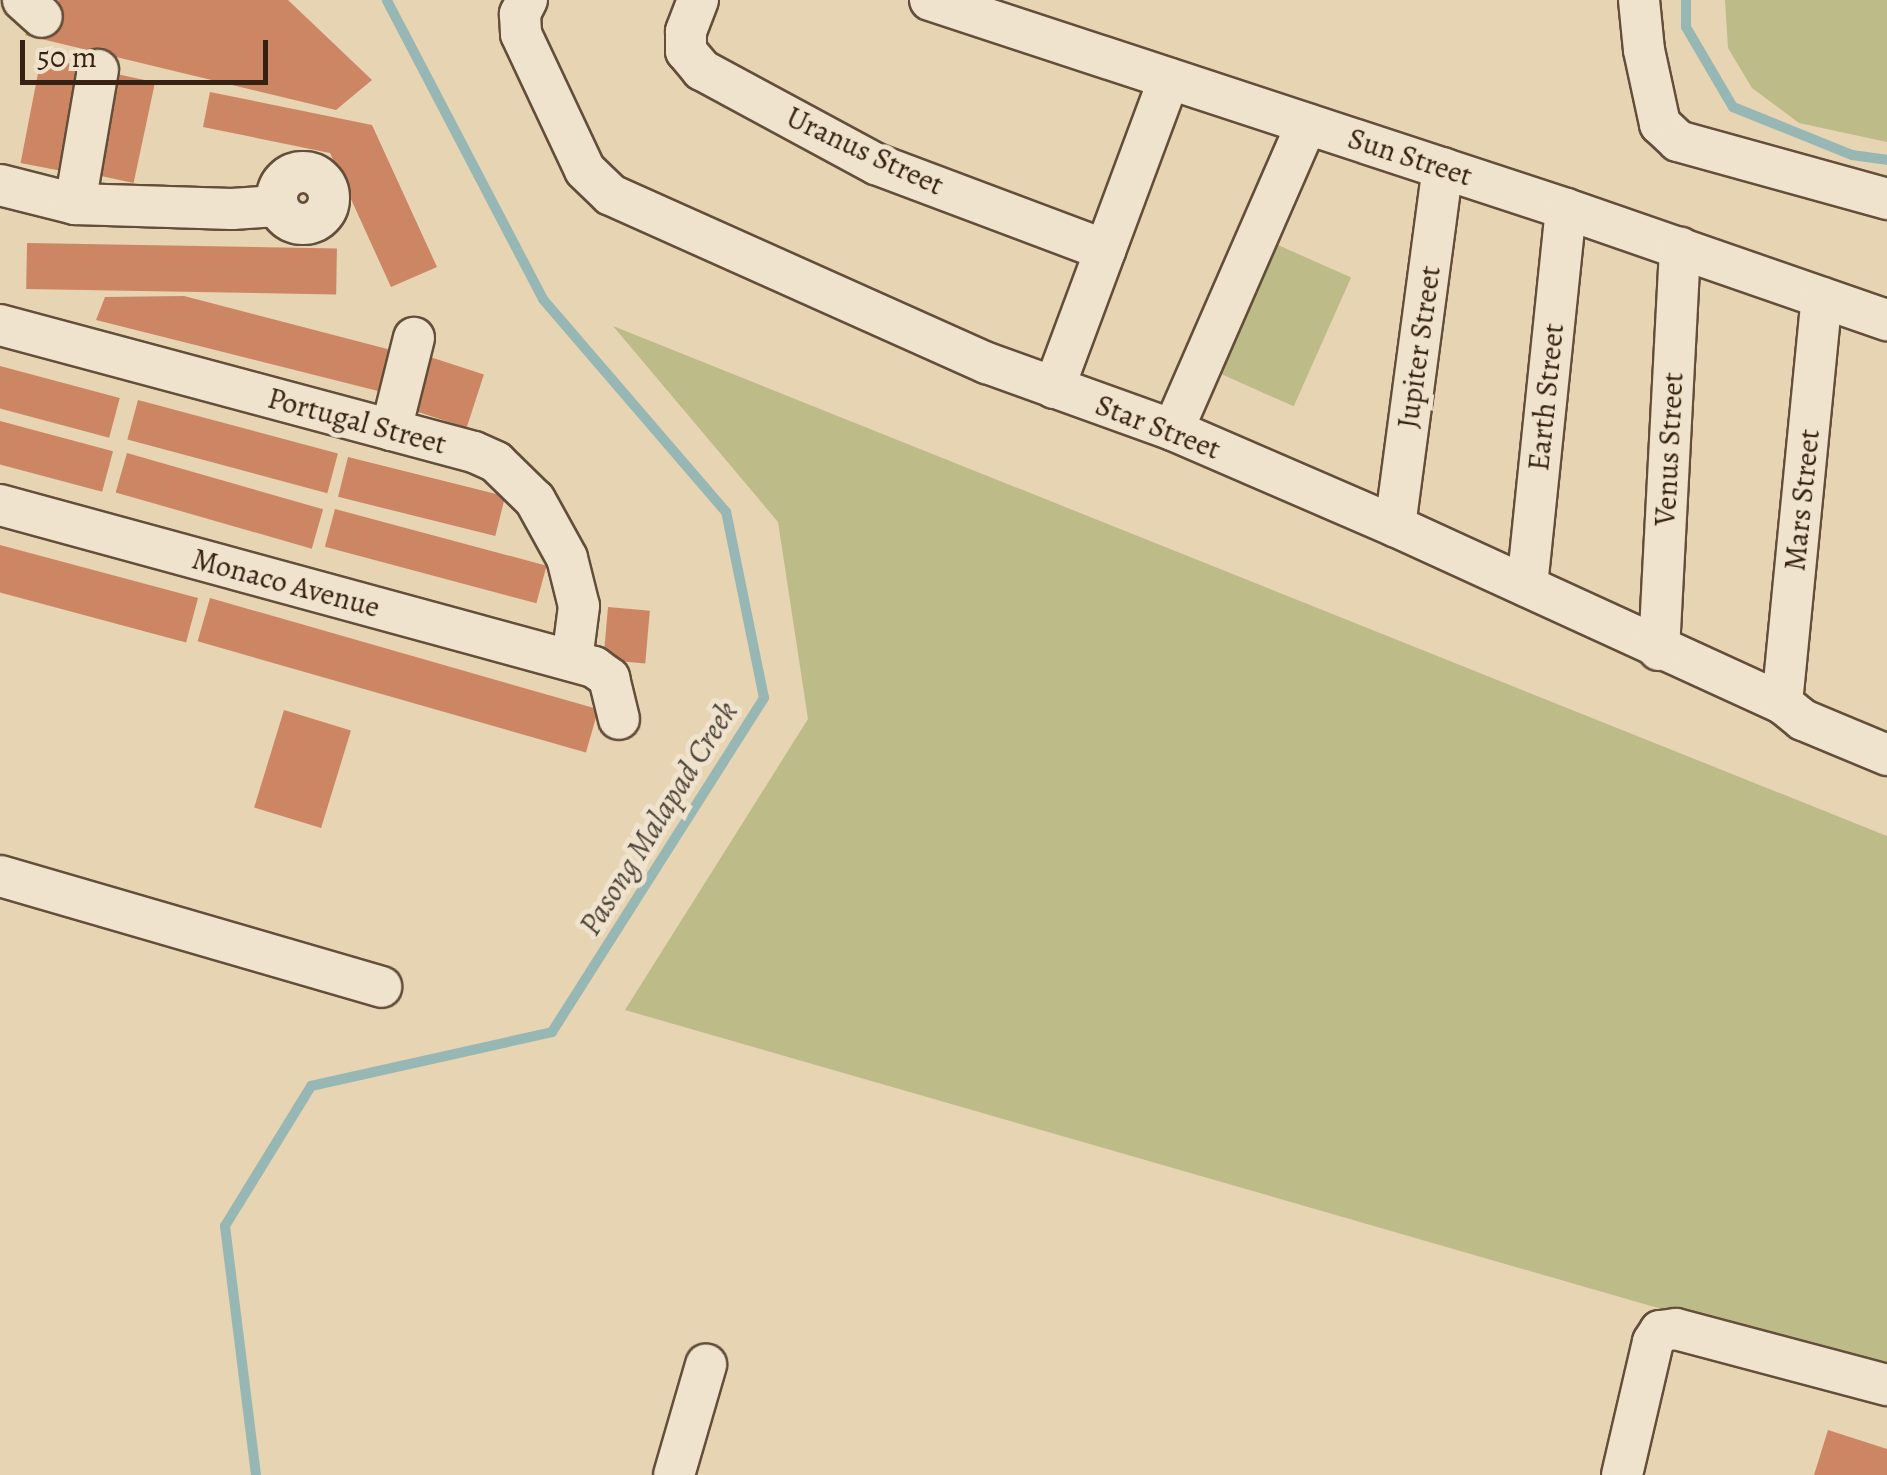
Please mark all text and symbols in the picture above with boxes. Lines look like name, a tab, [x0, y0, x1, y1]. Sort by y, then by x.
scale bar	[25, 20, 272, 82]
text: 50 m	[37, 37, 97, 77]
street label: Uranus Street	[781, 99, 949, 203]
street label: Sun Street	[1343, 120, 1477, 194]
street label: Jupiter Street	[1390, 263, 1448, 431]
street label: Earth Street	[1520, 321, 1572, 473]
street label: Venus Street	[1647, 371, 1691, 527]
street label: Portugal Street	[264, 380, 450, 462]
street label: Star Street	[1090, 387, 1226, 467]
street label: Mars Street	[1777, 427, 1827, 573]
street label: Monaco Avenue	[188, 541, 384, 625]
water label: Pasong Malapad Creek	[570, 694, 746, 942]

